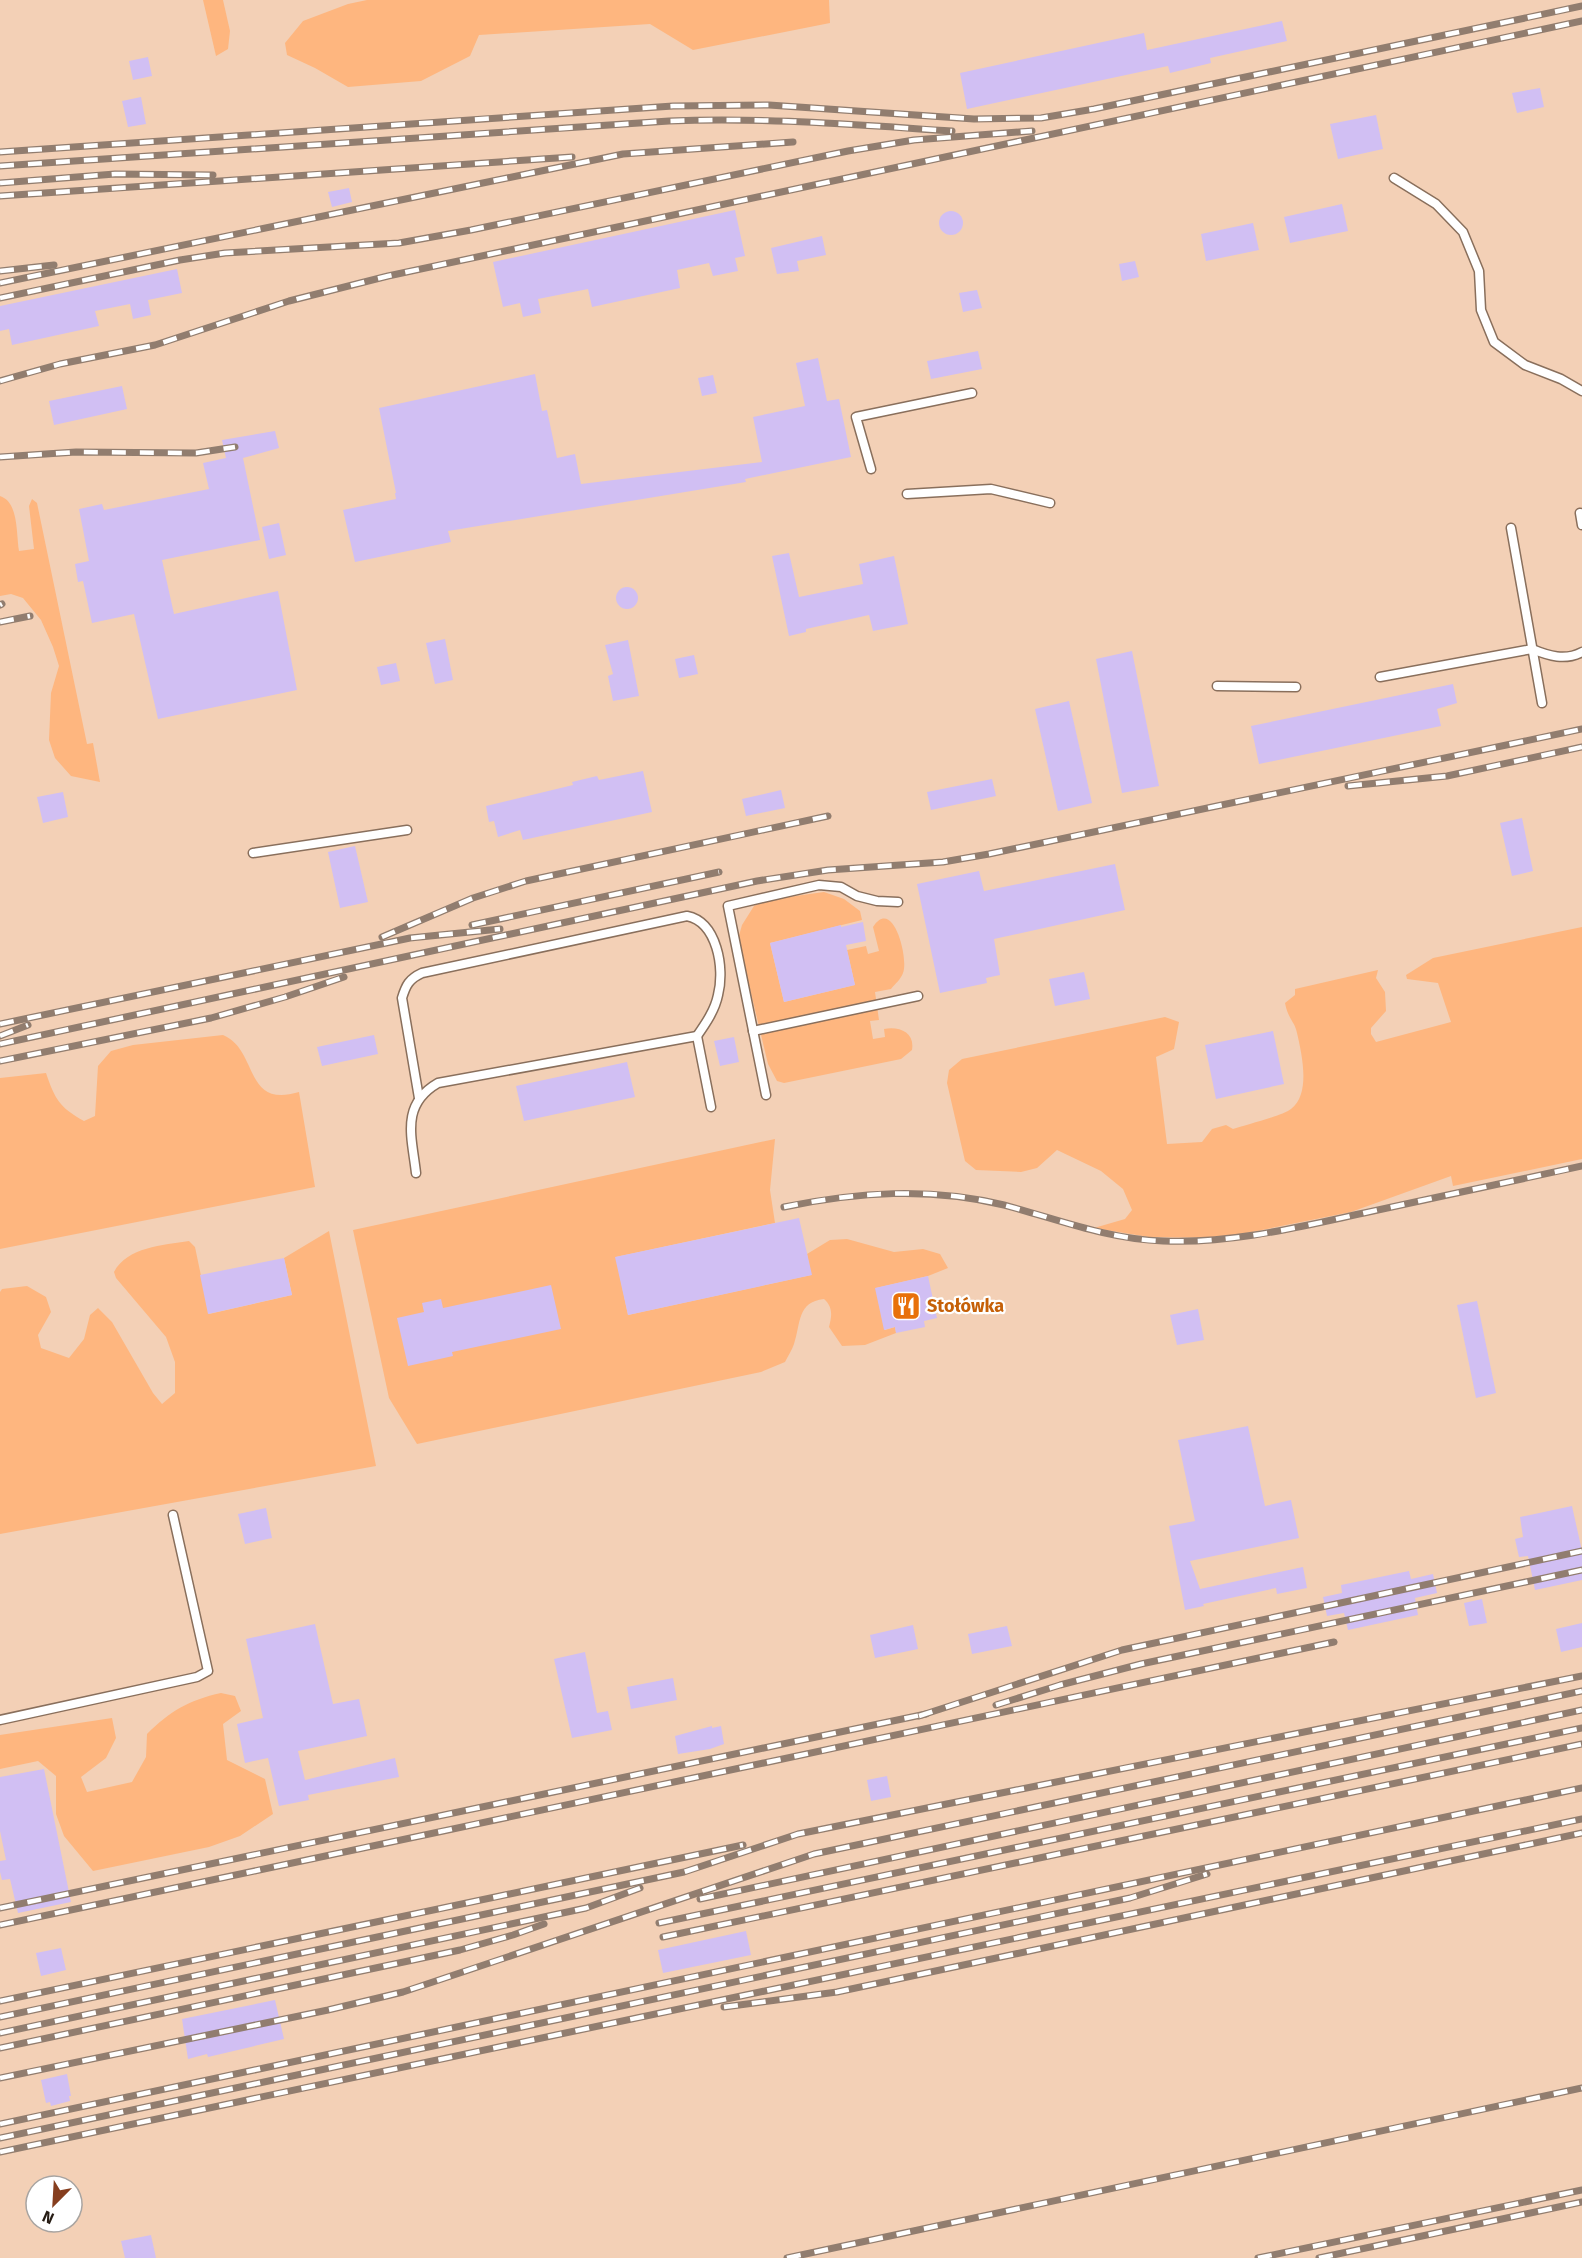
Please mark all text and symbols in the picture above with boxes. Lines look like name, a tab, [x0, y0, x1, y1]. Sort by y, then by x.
restaurant icon: Stołówka	[890, 1290, 922, 1322]
place label: Stołówka	[927, 1295, 1004, 1317]
north arrow	[24, 2174, 84, 2234]
text: N	[39, 2206, 57, 2228]

